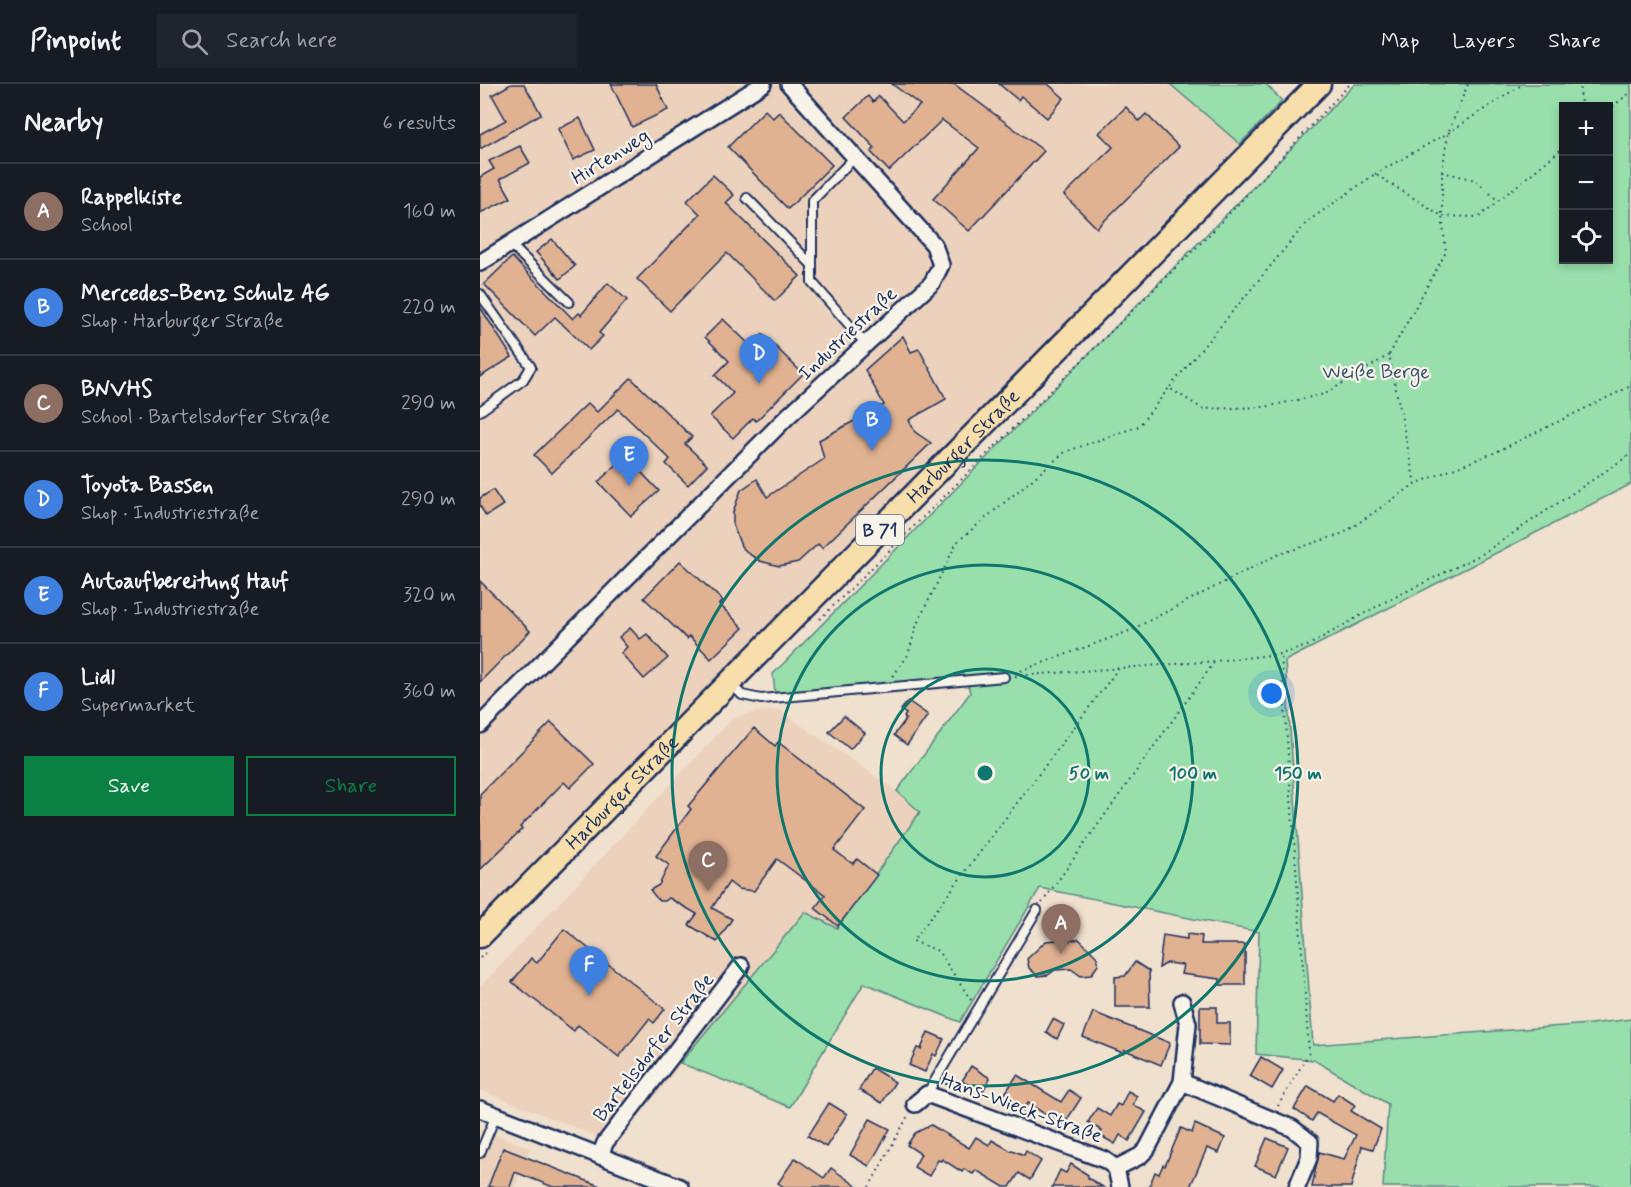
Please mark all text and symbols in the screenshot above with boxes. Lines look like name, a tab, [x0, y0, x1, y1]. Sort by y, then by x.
search box	[157, 14, 577, 68]
text: Pinpoint	[30, 23, 121, 60]
icon: search	[178, 25, 211, 58]
text: Search here	[226, 27, 337, 55]
text: Map	[1381, 27, 1419, 55]
text: Layers	[1452, 27, 1515, 55]
text: Share	[1548, 27, 1601, 55]
map controls	[1559, 102, 1613, 264]
button: +	[1559, 102, 1613, 156]
text: Nearby	[24, 106, 103, 140]
text: 6 results	[383, 110, 456, 137]
street label: Hirtenweg	[567, 123, 655, 193]
button: −	[1559, 156, 1613, 210]
text: Rappelkiste	[81, 184, 182, 212]
text: A	[37, 198, 50, 225]
text: 160 m	[403, 198, 456, 225]
button: locate	[1559, 210, 1613, 264]
text: School	[81, 212, 133, 239]
text: Mercedes-Benz Schulz AG	[81, 280, 330, 308]
street label: Industriestraße	[793, 281, 903, 387]
text: B	[37, 294, 50, 321]
text: 220 m	[402, 294, 456, 321]
text: Shop · Harburger Straße	[81, 308, 284, 335]
pin: D	[740, 334, 778, 384]
park label: Weiße Berge	[1322, 359, 1430, 387]
text: BNVHS	[81, 376, 152, 404]
street label: Harburger Straße	[901, 383, 1026, 510]
text: C	[36, 390, 51, 417]
text: 290 m	[401, 390, 456, 417]
pin: B	[852, 402, 892, 451]
text: School · Bartelsdorfer Straße	[81, 404, 330, 431]
pin: E	[610, 436, 648, 486]
text: Toyota Bassen	[81, 472, 213, 500]
text: D	[37, 486, 50, 513]
text: 290 m	[401, 486, 456, 513]
text: Shop · Industriestraße	[81, 500, 259, 527]
road number: B 71	[856, 515, 904, 545]
text: Autoaufbereitung Hauf	[81, 568, 289, 596]
text: E	[38, 582, 49, 609]
text: 320 m	[403, 582, 456, 609]
text: Shop · Industriestraße	[81, 596, 259, 623]
text: Lidl	[81, 664, 115, 692]
text: F	[38, 678, 49, 705]
text: 360 m	[403, 678, 456, 705]
your location	[1257, 679, 1286, 708]
text: Supermarket	[81, 692, 195, 719]
street label: Harburger Straße	[560, 730, 685, 856]
button: Save	[24, 756, 234, 816]
button: Share	[246, 756, 456, 816]
text: 50 m	[1069, 762, 1109, 786]
text: 100 m	[1169, 762, 1217, 786]
text: 150 m	[1274, 762, 1322, 786]
centre of rings	[975, 763, 995, 783]
pin: C	[688, 842, 728, 891]
pin: A	[1042, 904, 1080, 954]
pin: F	[570, 946, 608, 996]
street label: Bartelsdorfer Straße	[587, 968, 721, 1128]
street label: Hans-Wieck-Straße	[937, 1067, 1106, 1150]

